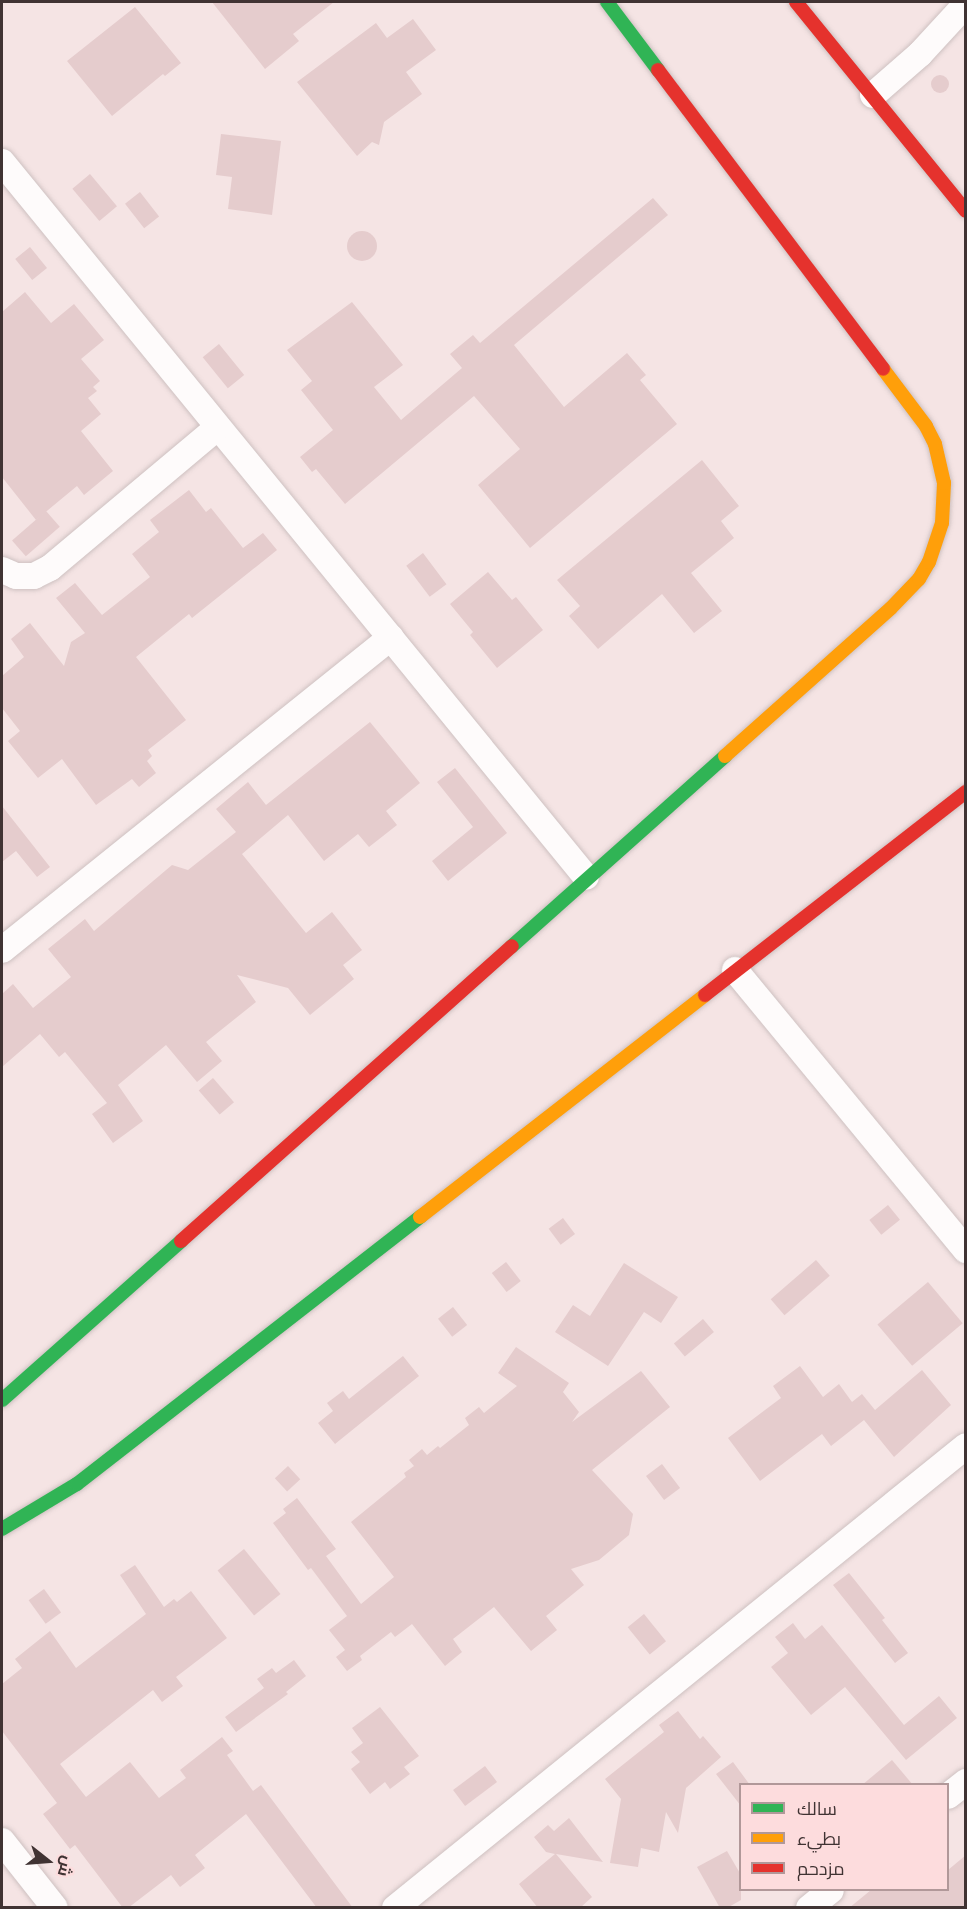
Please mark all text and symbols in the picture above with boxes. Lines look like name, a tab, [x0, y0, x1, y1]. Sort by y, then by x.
legend	[739, 1783, 949, 1891]
text: سالك	[797, 1798, 837, 1819]
text: بطيء	[797, 1828, 841, 1849]
north arrow	[18, 1831, 78, 1891]
text: ش	[54, 1854, 78, 1879]
text: مزدحم	[797, 1858, 845, 1879]

